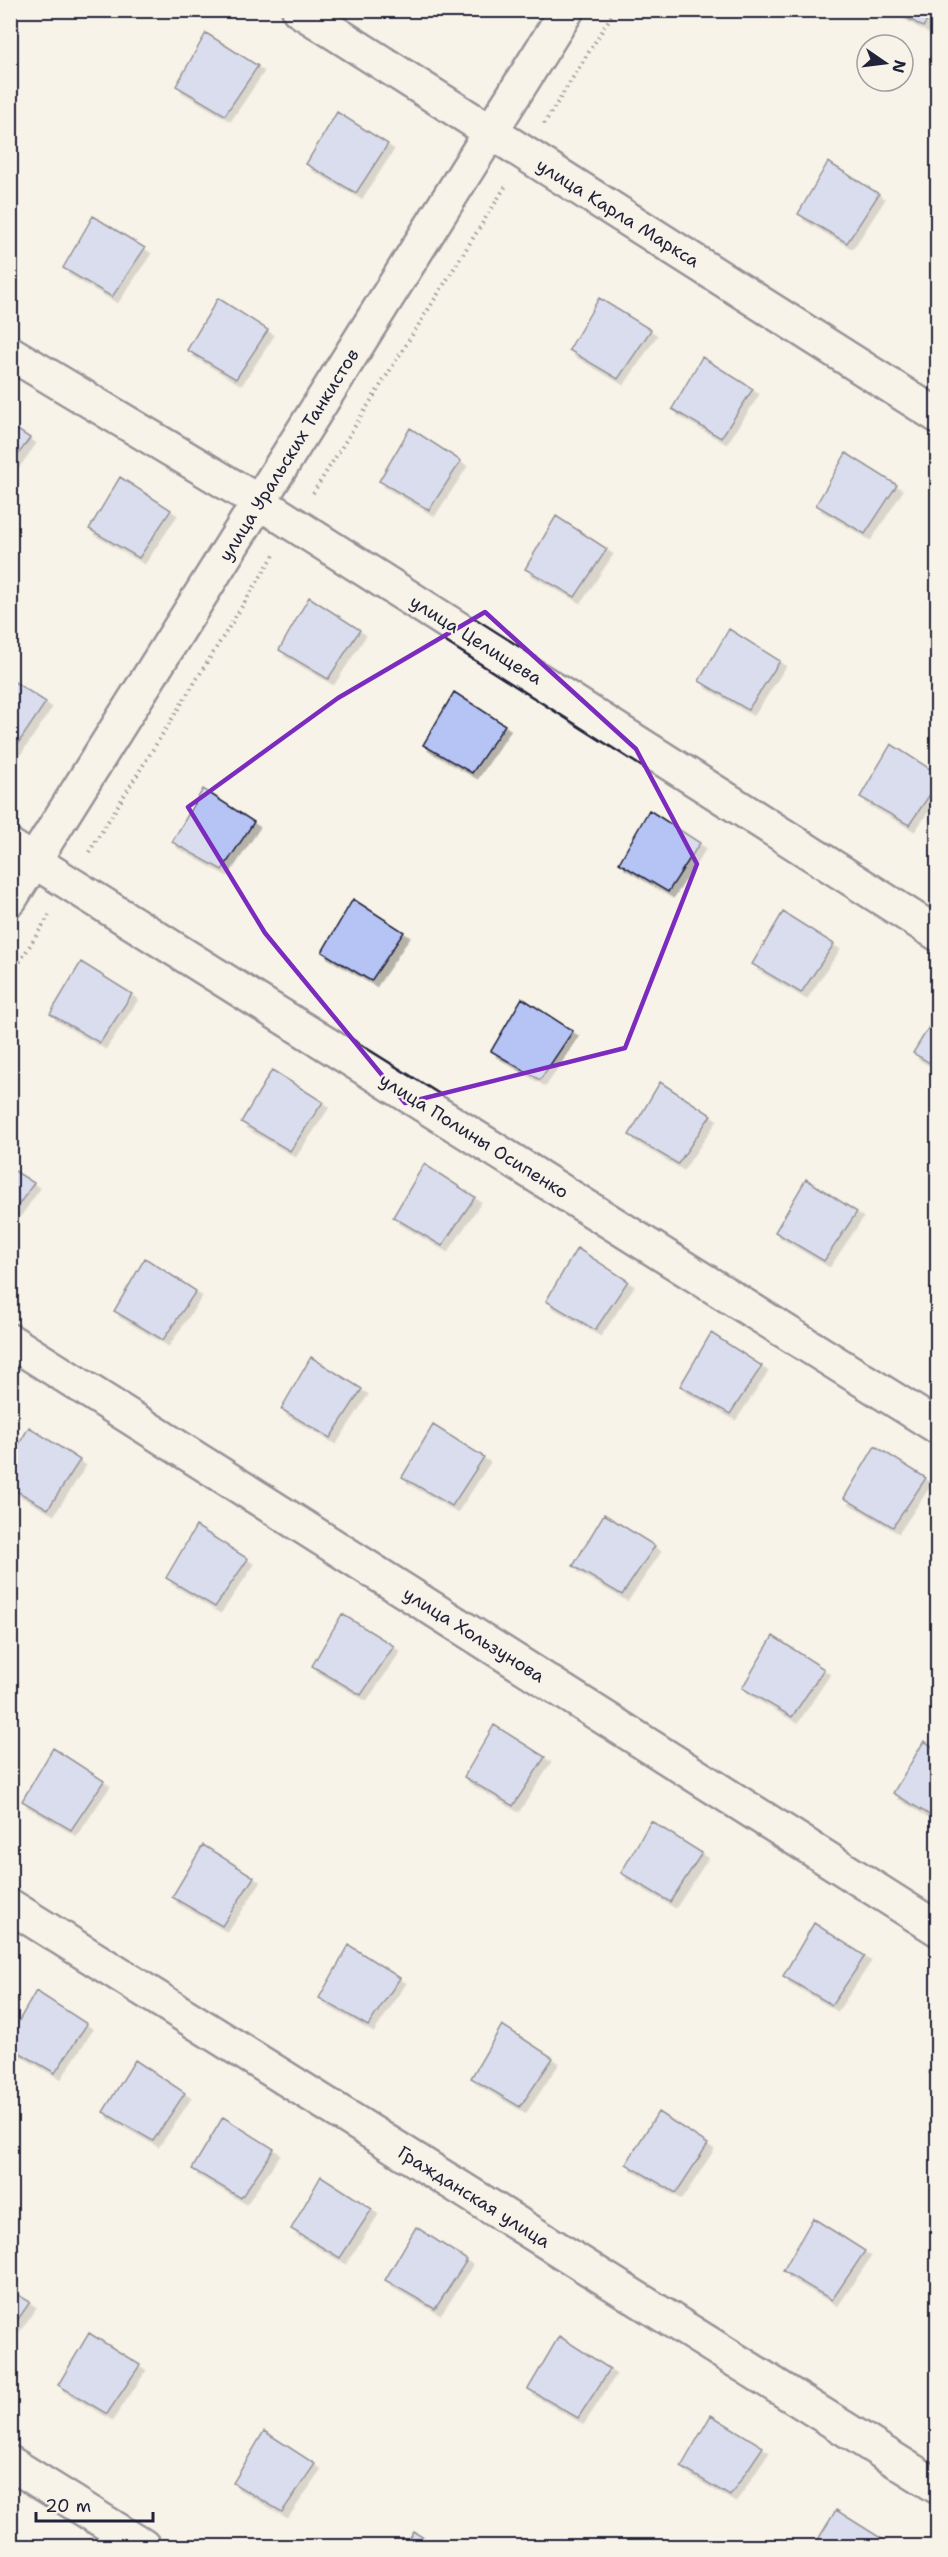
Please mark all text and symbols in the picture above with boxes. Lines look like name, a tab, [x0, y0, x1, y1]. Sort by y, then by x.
north arrow	[855, 33, 915, 93]
text: N	[887, 58, 911, 75]
street label: улица Карла Маркса	[532, 153, 704, 273]
street label: улица Уральских Танкистов	[213, 344, 365, 566]
street label: улица Целищева	[405, 590, 547, 690]
street label: улица Полины Осипенко	[375, 1068, 573, 1204]
street label: улица Хользунова	[399, 1582, 549, 1688]
street label: Гражданская улица	[393, 2140, 555, 2254]
scale bar	[36, 2485, 153, 2523]
text: 20 m	[45, 2494, 91, 2518]

